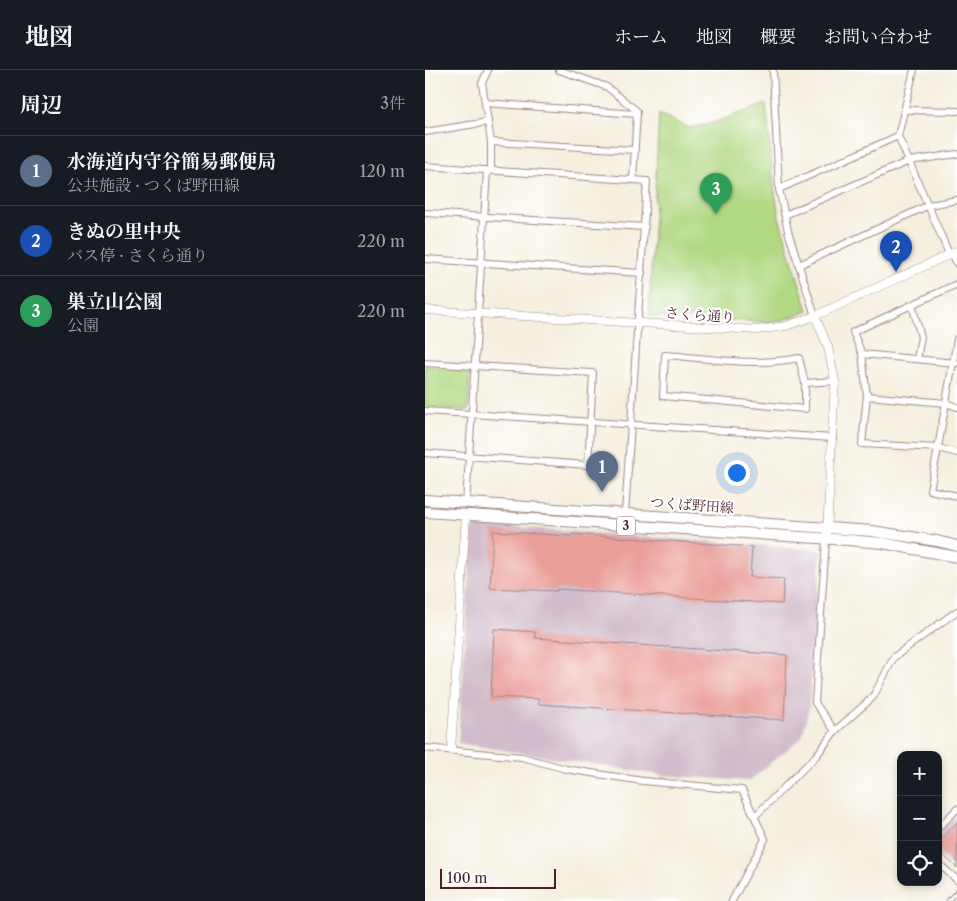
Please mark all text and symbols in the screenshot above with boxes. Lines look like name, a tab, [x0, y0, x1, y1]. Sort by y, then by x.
text: 地図	[25, 22, 73, 51]
text: ホーム	[614, 26, 668, 48]
text: 地図	[696, 26, 732, 48]
text: 概要	[760, 26, 796, 48]
text: お問い合わせ	[824, 26, 932, 48]
text: 周辺	[20, 92, 62, 117]
text: 3件	[380, 93, 405, 113]
text: 水海道内守谷簡易郵便局	[67, 150, 276, 173]
text: 1	[32, 161, 40, 181]
text: 120 m	[360, 161, 405, 181]
pin: 3	[700, 173, 732, 214]
text: 公共施設 · つくば野田線	[67, 175, 240, 195]
text: きぬの里中央	[67, 220, 181, 243]
text: 2	[31, 231, 41, 251]
text: 220 m	[357, 231, 405, 251]
pin: 2	[880, 231, 912, 272]
text: バス停 · さくら通り	[67, 245, 208, 265]
text: 巣立山公園	[67, 290, 162, 313]
text: 3	[31, 301, 41, 321]
text: 220 m	[357, 301, 405, 321]
street label: さくら通り	[664, 304, 736, 326]
text: 公園	[67, 315, 99, 335]
pin: 1	[586, 451, 618, 492]
your location	[724, 460, 750, 486]
street label: つくば野田線	[649, 493, 735, 517]
road number: 3	[617, 516, 635, 536]
map controls	[897, 751, 942, 886]
button: +	[897, 751, 942, 796]
button: −	[897, 796, 942, 841]
button: locate	[897, 841, 942, 886]
scale bar	[440, 866, 556, 889]
text: 100 m	[447, 869, 487, 887]

